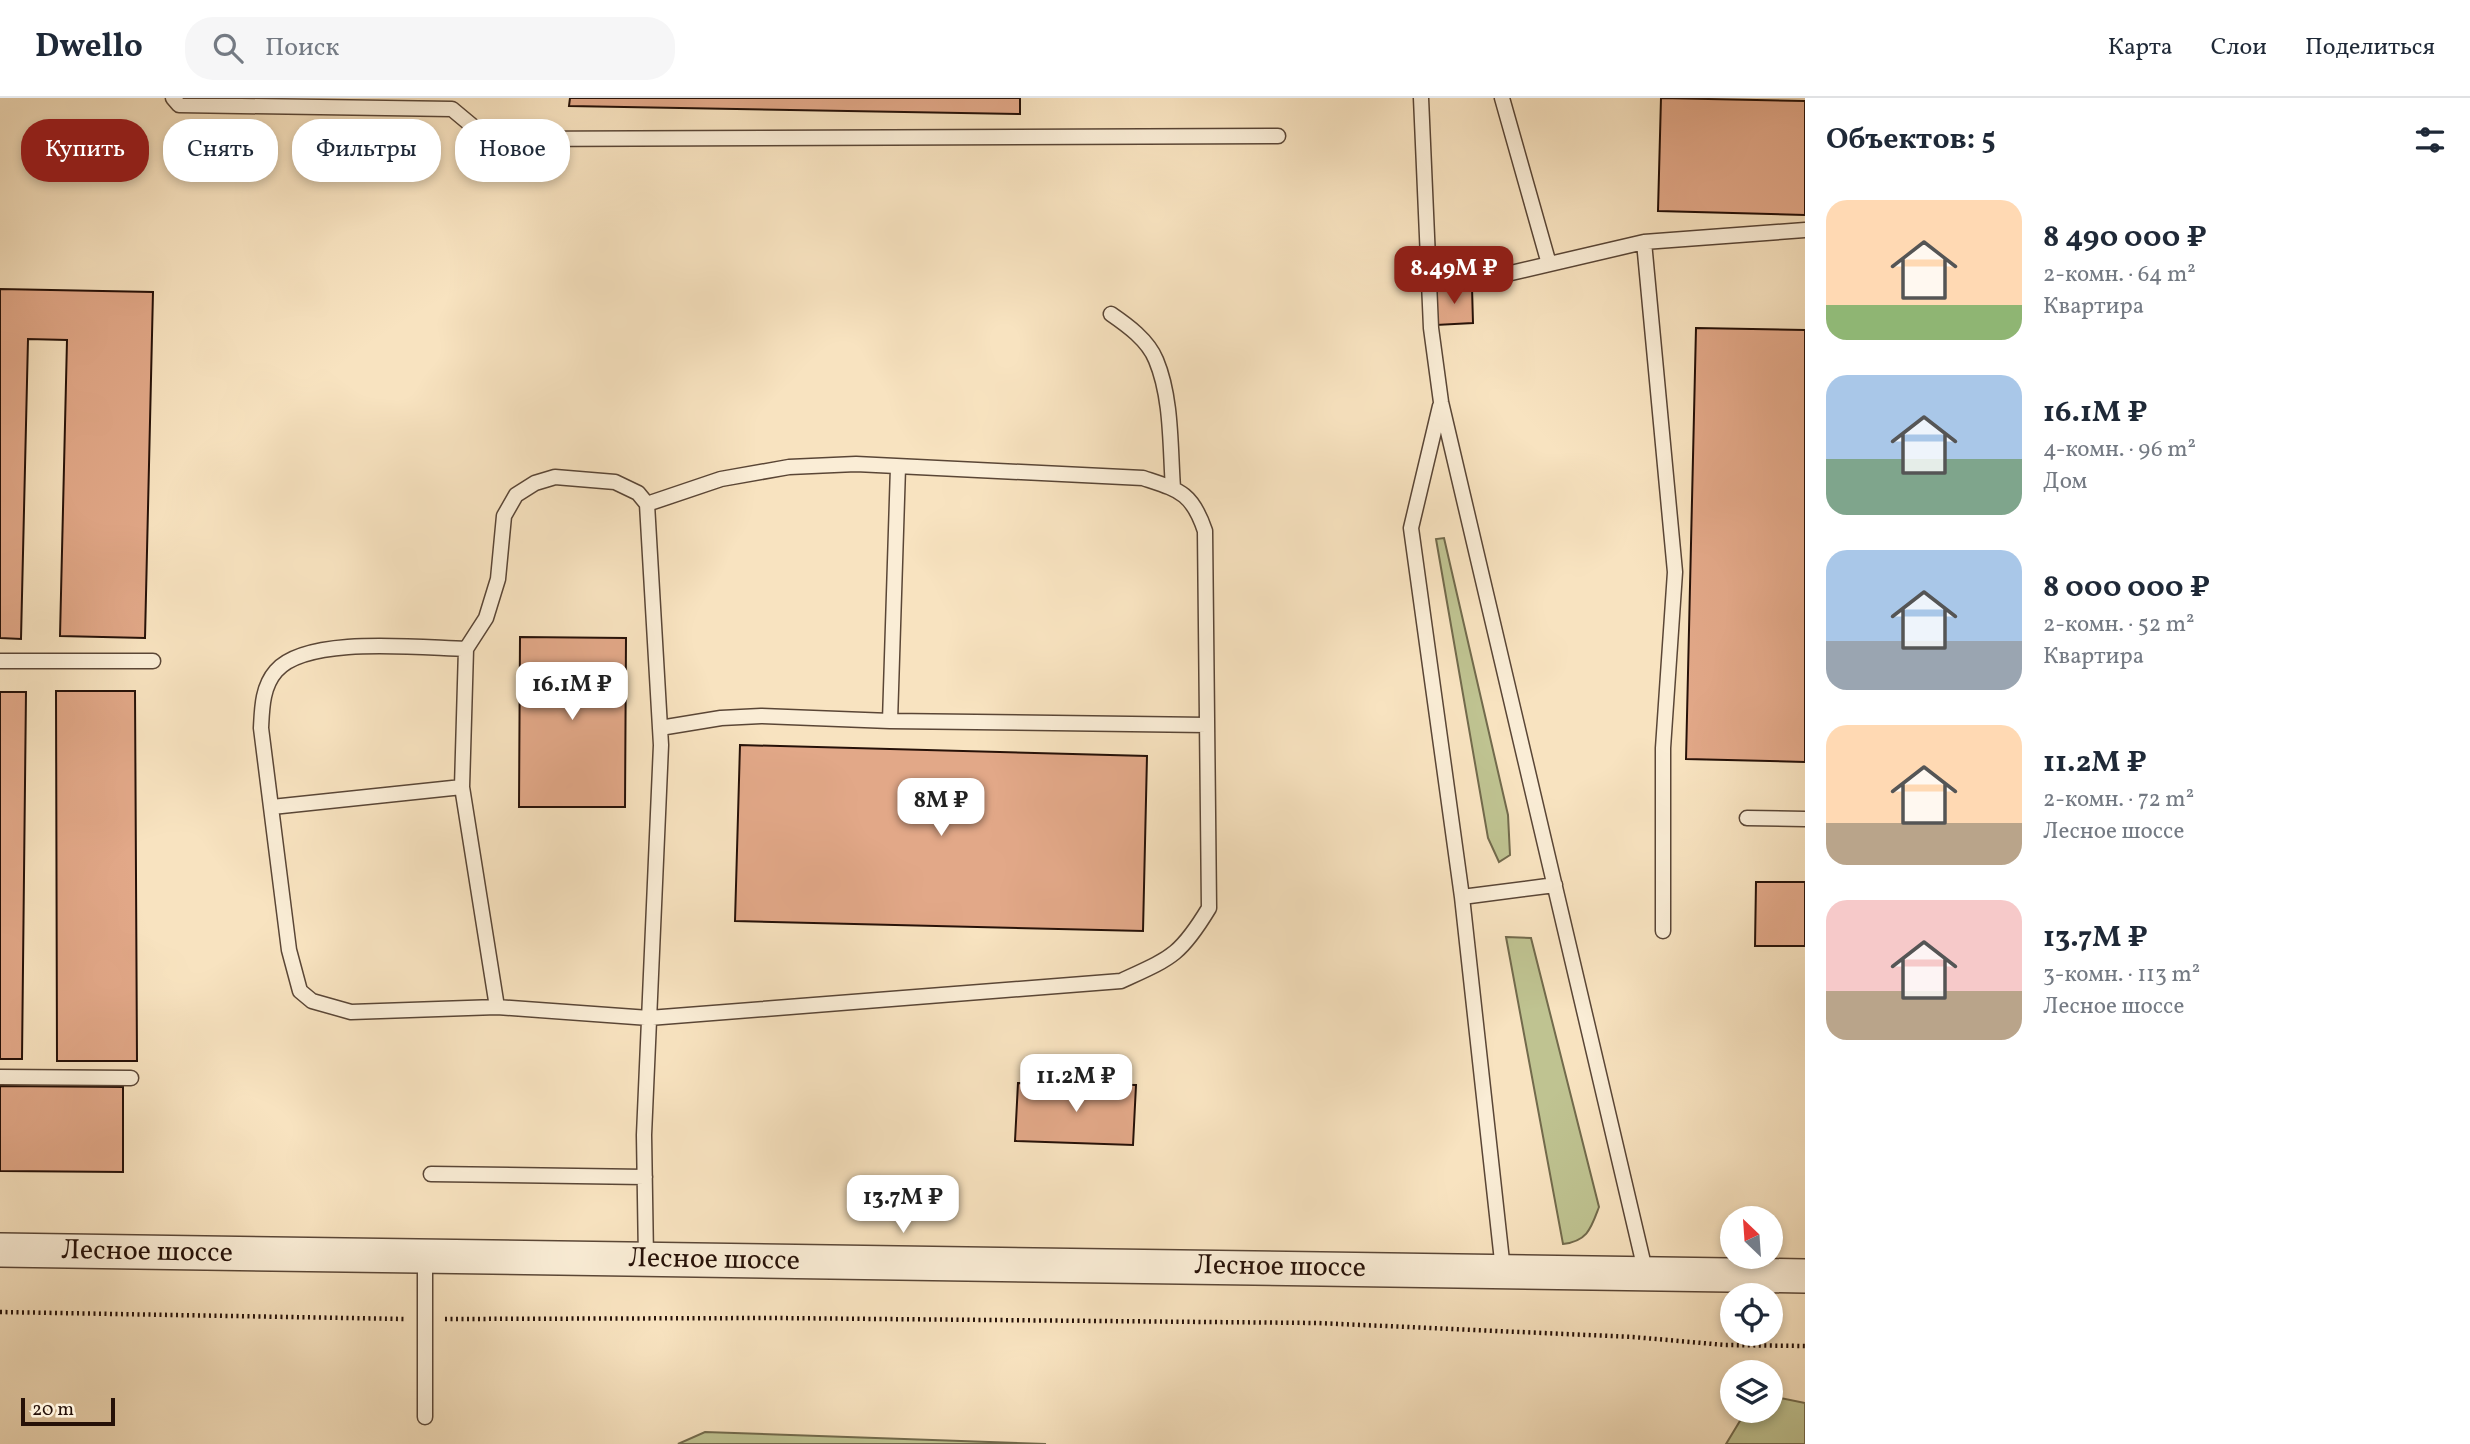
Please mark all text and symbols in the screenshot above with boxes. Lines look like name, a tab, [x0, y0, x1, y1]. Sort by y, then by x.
search box	[185, 17, 675, 80]
text: Dwello	[35, 25, 143, 71]
icon: search	[209, 29, 247, 67]
text: Поиск	[265, 30, 339, 66]
text: Карта	[2108, 31, 2173, 65]
text: Слои	[2211, 31, 2267, 65]
text: Поделиться	[2305, 31, 2435, 65]
chip: Купить	[21, 119, 149, 182]
chip: Снять	[163, 119, 278, 182]
chip: Фильтры	[292, 119, 441, 182]
chip: Новое	[455, 119, 570, 182]
text: Объектов: 5	[1826, 119, 1996, 161]
icon: filters	[2411, 121, 2449, 159]
text: 8 490 000 ₽	[2043, 217, 2207, 259]
icon: home	[1882, 228, 1966, 312]
pin: 8.49M ₽	[1389, 246, 1519, 306]
text: 8.49M ₽	[1410, 253, 1498, 285]
text: 2-комн. · 64 m²	[2043, 259, 2196, 291]
text: Квартира	[2043, 291, 2144, 323]
text: 16.1M ₽	[2043, 392, 2148, 434]
icon: home	[1882, 403, 1966, 487]
text: 4-комн. · 96 m²	[2043, 434, 2196, 466]
text: Дом	[2043, 466, 2087, 498]
text: 8 000 000 ₽	[2043, 567, 2210, 609]
icon: home	[1882, 578, 1966, 662]
text: 2-комн. · 52 m²	[2043, 609, 2195, 641]
text: Квартира	[2043, 641, 2144, 673]
pin: 16.1M ₽	[507, 662, 637, 722]
text: 16.1M ₽	[532, 669, 612, 701]
text: 11.2M ₽	[2043, 742, 2147, 784]
icon: home	[1882, 753, 1966, 837]
pin: 8M ₽	[900, 778, 982, 838]
text: 2-комн. · 72 m²	[2043, 784, 2194, 816]
text: 8M ₽	[913, 785, 969, 817]
text: Лесное шоссе	[2043, 816, 2184, 848]
text: 13.7M ₽	[2043, 917, 2148, 959]
icon: home	[1882, 928, 1966, 1012]
text: 3-комн. · 113 m²	[2043, 959, 2200, 991]
text: Лесное шоссе	[2043, 991, 2184, 1023]
pin: 11.2M ₽	[1011, 1054, 1141, 1114]
text: 11.2M ₽	[1036, 1061, 1116, 1093]
pin: 13.7M ₽	[838, 1176, 968, 1235]
text: 13.7M ₽	[863, 1182, 943, 1214]
north arrow	[1720, 1206, 1783, 1269]
map controls	[1720, 1206, 1783, 1423]
street label: Лесное шоссе	[61, 1231, 233, 1273]
street label: Лесное шоссе	[628, 1239, 800, 1281]
street label: Лесное шоссе	[1194, 1246, 1366, 1288]
button: locate	[1720, 1283, 1783, 1346]
button: layers	[1720, 1360, 1783, 1423]
scale bar	[21, 1395, 116, 1427]
text: 20 m	[32, 1397, 74, 1423]

